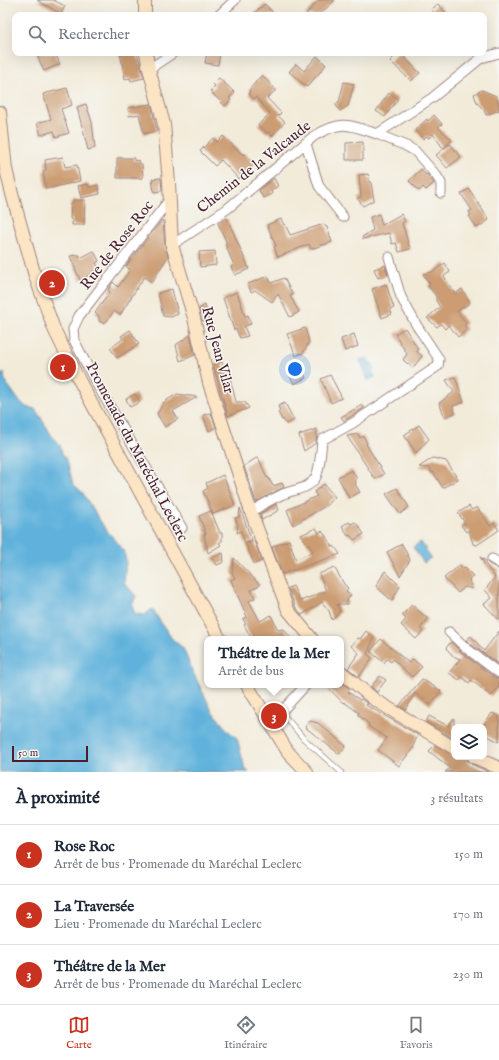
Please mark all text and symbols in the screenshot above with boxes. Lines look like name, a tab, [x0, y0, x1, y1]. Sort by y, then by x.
search box	[12, 12, 487, 56]
icon: search	[26, 23, 48, 45]
text: Rechercher	[58, 25, 130, 44]
street label: Chemin de la Valcaude	[193, 117, 315, 217]
street label: Rue de Rose Roc	[76, 197, 158, 293]
pin: 2	[39, 268, 65, 298]
street label: Rue Jean Vilar	[197, 304, 239, 396]
pin: 1	[50, 352, 76, 382]
street label: Promenade du Maréchal Leclerc	[82, 359, 192, 545]
your location	[285, 359, 305, 379]
popup	[204, 636, 344, 688]
text: Théâtre de la Mer	[218, 644, 330, 663]
text: Arrêt de bus	[218, 663, 284, 680]
pin: 3	[261, 701, 287, 731]
map controls	[451, 724, 487, 760]
button: layers	[451, 724, 487, 760]
scale bar	[12, 744, 88, 763]
text: 50 m	[18, 746, 38, 760]
text: À proximité	[16, 788, 100, 809]
text: 3 résultats	[431, 790, 483, 807]
text: Rose Roc	[54, 837, 115, 856]
text: 1	[27, 846, 31, 863]
text: 150 m	[454, 846, 483, 863]
text: Arrêt de bus · Promenade du Maréchal Leclerc	[54, 856, 302, 873]
text: La Traversée	[54, 897, 134, 916]
text: 2	[26, 906, 32, 923]
text: 170 m	[453, 906, 483, 923]
text: Lieu · Promenade du Maréchal Leclerc	[54, 916, 262, 933]
text: Théâtre de la Mer	[54, 957, 166, 976]
text: 3	[27, 966, 31, 983]
text: 230 m	[453, 966, 483, 983]
text: Arrêt de bus · Promenade du Maréchal Leclerc	[54, 976, 302, 993]
tab: Carte	[66, 1014, 92, 1052]
tab: Itinéraire	[224, 1014, 267, 1052]
tab: Favoris	[400, 1014, 433, 1052]

